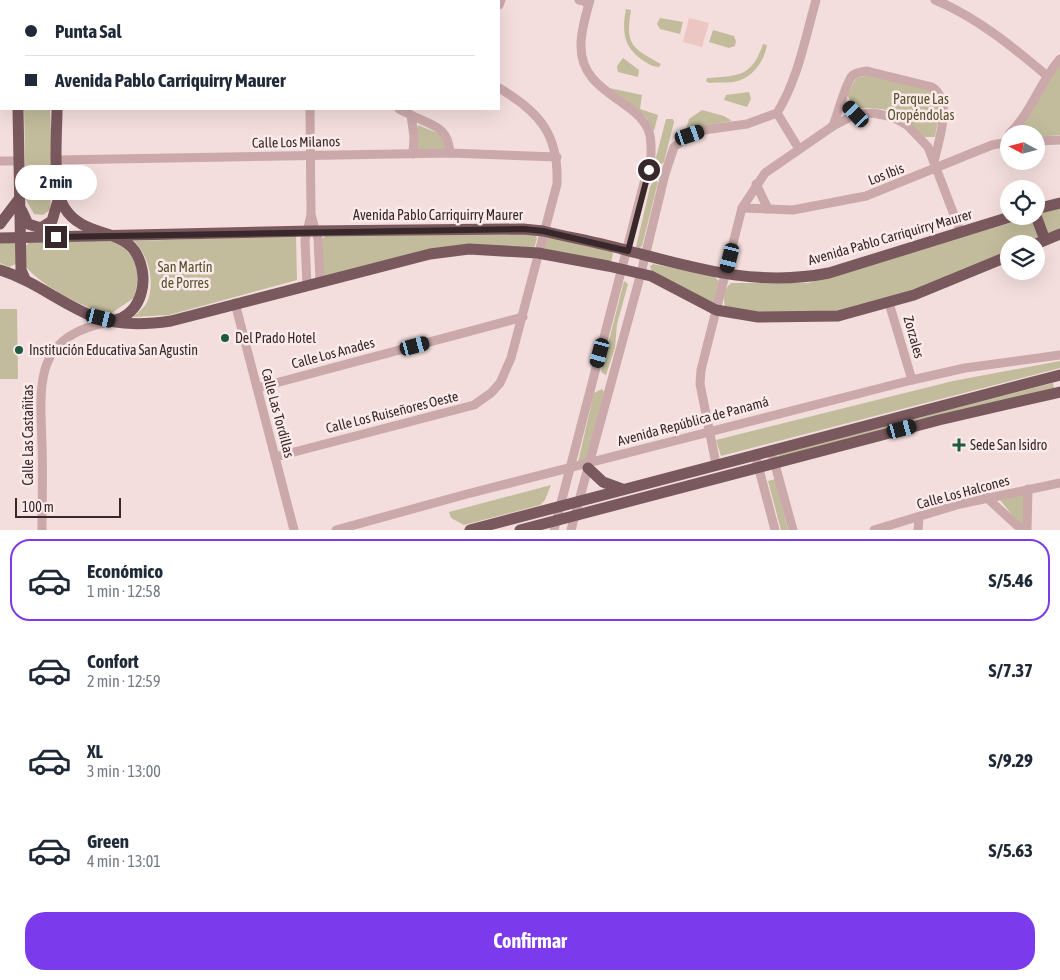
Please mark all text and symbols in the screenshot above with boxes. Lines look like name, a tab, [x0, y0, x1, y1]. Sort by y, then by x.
text: Punta Sal	[55, 20, 121, 42]
text: Avenida Pablo Carriquirry Maurer	[55, 69, 286, 91]
park label: Parque Las Oropéndolas	[887, 91, 955, 123]
car	[840, 98, 871, 130]
car	[673, 123, 706, 147]
north arrow	[1000, 125, 1045, 170]
map controls	[1000, 125, 1045, 280]
street label: Calle Los Milanos	[252, 133, 340, 151]
route start	[638, 159, 660, 181]
street label: Los Ibis	[866, 160, 906, 188]
callout: 2 min	[15, 164, 97, 200]
text: 2 min	[40, 173, 72, 191]
button: locate	[1000, 180, 1045, 225]
street label: Avenida Pablo Carriquirry Maurer	[806, 206, 975, 268]
street label: Avenida Pablo Carriquirry Maurer	[353, 207, 524, 223]
route end	[45, 226, 67, 248]
button: layers	[1000, 235, 1045, 280]
car	[719, 242, 740, 274]
park label: San Martín de Porres	[157, 259, 213, 291]
car	[84, 307, 117, 329]
street label: Zorzales	[900, 314, 928, 360]
place label: Del Prado Hotel	[235, 330, 316, 346]
marker: Del Prado Hotel	[219, 332, 231, 344]
street label: Calle Los Anades	[290, 334, 376, 372]
car	[398, 335, 431, 357]
car	[588, 337, 611, 369]
place label: Institución Educativa San Agustin	[29, 342, 198, 358]
marker: Institución Educativa San Agustin	[13, 344, 25, 356]
street label: Calle Las Tordillas	[258, 367, 298, 460]
street label: Calle Las Castañitas	[20, 384, 36, 485]
street label: Calle Los Ruiseñores Oeste	[324, 388, 460, 436]
street label: Avenida República de Panamá	[616, 393, 770, 449]
car	[885, 418, 918, 440]
place label: Sede San Isidro	[970, 437, 1047, 453]
marker: Sede San Isidro	[952, 438, 966, 452]
street label: Calle Los Halcones	[915, 472, 1011, 512]
scale bar	[15, 495, 121, 518]
text: 100 m	[22, 499, 54, 515]
icon: car	[27, 558, 72, 603]
text: Económico	[87, 560, 163, 582]
text: S/5.46	[988, 569, 1033, 591]
text: 1 min · 12:58	[87, 582, 160, 600]
icon: car	[27, 648, 72, 693]
text: Confort	[87, 650, 139, 672]
text: S/7.37	[988, 659, 1033, 681]
text: 2 min · 12:59	[87, 672, 160, 690]
icon: car	[27, 738, 72, 783]
text: XL	[87, 740, 103, 762]
text: S/9.29	[988, 749, 1033, 771]
text: 3 min · 13:00	[87, 762, 161, 780]
icon: car	[27, 828, 72, 873]
text: Green	[87, 830, 129, 852]
text: S/5.63	[988, 839, 1033, 861]
text: 4 min · 13:01	[87, 852, 161, 870]
button: Confirmar	[25, 912, 1035, 970]

